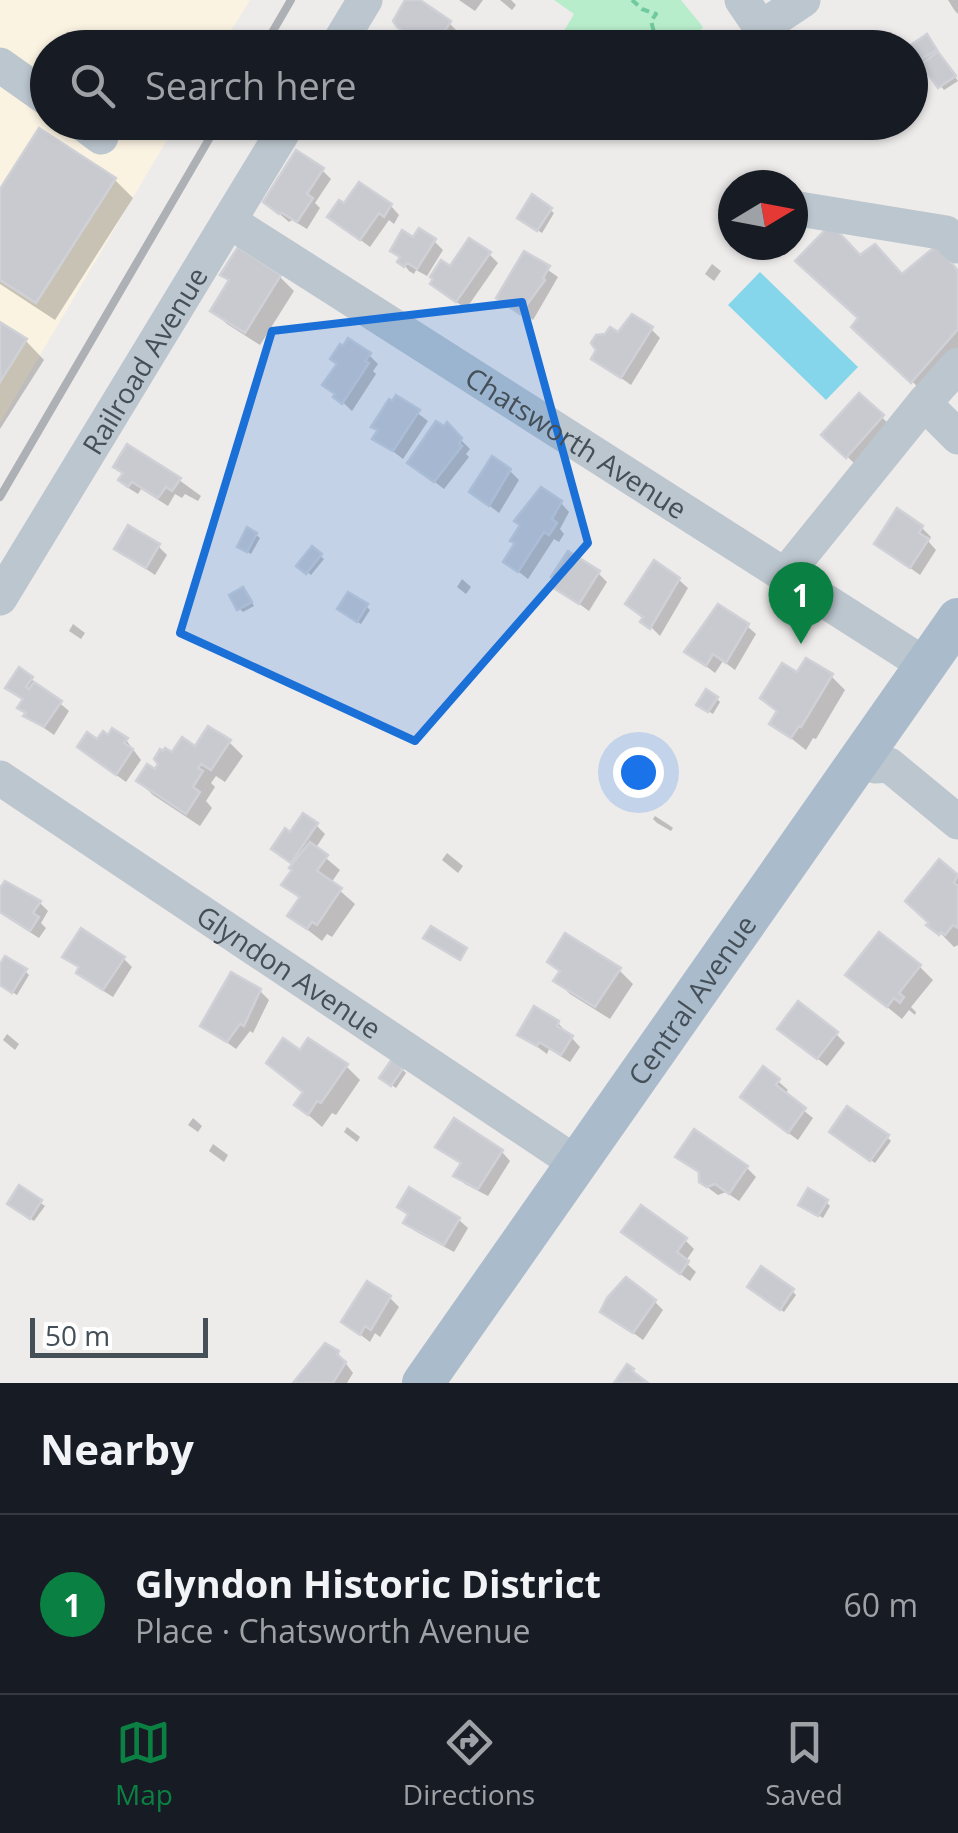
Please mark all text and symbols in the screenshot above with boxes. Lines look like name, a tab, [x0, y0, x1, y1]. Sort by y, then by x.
search box	[30, 30, 928, 140]
icon: search	[65, 58, 120, 113]
text: Search here	[145, 59, 357, 111]
north arrow	[718, 170, 808, 260]
street label: Railroad Avenue	[73, 260, 216, 461]
street label: Chatsworth Avenue	[458, 358, 694, 527]
pin: 1	[768, 562, 834, 644]
your location	[613, 747, 664, 798]
street label: Glyndon Avenue	[190, 896, 389, 1047]
street label: Central Avenue	[619, 907, 764, 1092]
scale bar	[30, 1313, 208, 1358]
text: 50 m	[45, 1316, 110, 1354]
text: Nearby	[40, 1420, 194, 1477]
text: Glyndon Historic District	[135, 1557, 601, 1609]
text: 1	[63, 1583, 82, 1626]
text: 60 m	[843, 1583, 918, 1626]
text: Place · Chatsworth Avenue	[135, 1609, 531, 1652]
tab: Map	[115, 1715, 173, 1813]
tab: Directions	[403, 1715, 535, 1813]
tab: Saved	[765, 1715, 843, 1813]

